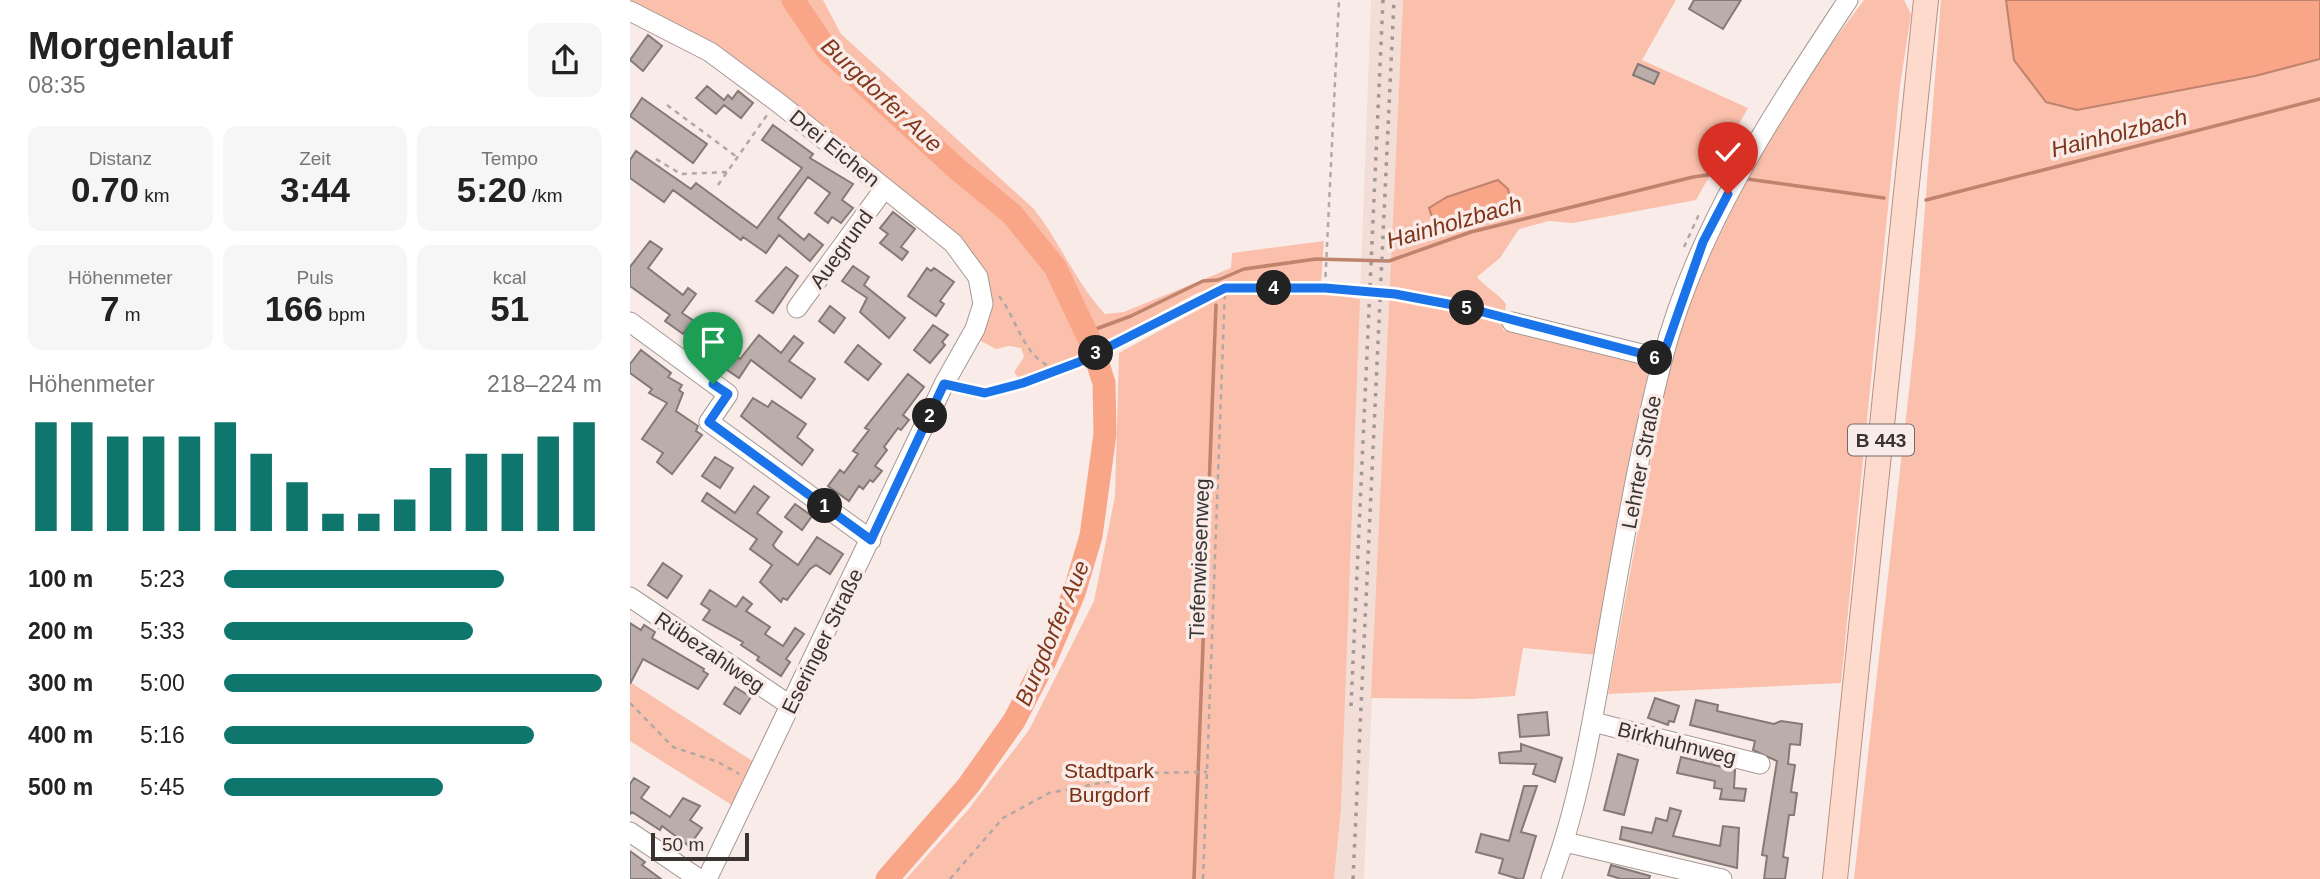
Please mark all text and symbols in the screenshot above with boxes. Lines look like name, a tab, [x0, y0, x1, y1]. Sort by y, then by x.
button: share	[528, 23, 602, 97]
text: Morgenlauf	[28, 25, 233, 67]
water label: Burgdorfer Aue	[816, 33, 948, 157]
text: 08:35	[28, 72, 86, 98]
water label: Hainholzbach	[2048, 104, 2190, 162]
street label: Drei Eichen	[786, 105, 884, 191]
pin	[1698, 122, 1758, 194]
icon: check	[1709, 133, 1747, 171]
text: Distanz	[89, 148, 152, 169]
text: Zeit	[299, 148, 331, 169]
text: Tempo	[481, 148, 538, 169]
text: 0.70	[71, 170, 139, 209]
text: 3:44	[280, 170, 350, 209]
text: 5:20	[457, 170, 527, 209]
text: km	[139, 185, 170, 206]
text: /km	[527, 185, 563, 206]
water label: Hainholzbach	[1383, 190, 1525, 254]
street label: Auegrund	[805, 205, 877, 293]
text: Höhenmeter	[68, 267, 173, 288]
text: Puls	[297, 267, 333, 288]
text: kcal	[493, 267, 527, 288]
pin: 4	[1256, 270, 1292, 306]
text: 4	[1268, 277, 1279, 298]
text: 7	[100, 289, 120, 328]
text: 166	[265, 289, 323, 328]
text: 51	[490, 289, 529, 328]
pin: 5	[1450, 290, 1484, 326]
text: 5	[1461, 297, 1472, 318]
text: m	[120, 304, 141, 325]
text: bpm	[323, 304, 365, 325]
pin	[683, 312, 743, 384]
icon: arrive	[694, 323, 732, 361]
pin: 3	[1078, 336, 1114, 370]
pin: 6	[1637, 340, 1672, 376]
text: 3	[1090, 342, 1101, 363]
text: 6	[1649, 347, 1660, 368]
text: Höhenmeter	[28, 371, 155, 397]
text: 218–224 m	[487, 371, 602, 397]
street label: Lehrter Straße	[1617, 393, 1665, 531]
pin: 2	[912, 398, 948, 434]
text: 2	[924, 405, 935, 426]
road number: B 443	[1848, 424, 1914, 456]
street label: Tiefenwiesenweg	[1185, 478, 1213, 640]
pin: 1	[808, 489, 842, 524]
text: 1	[819, 495, 830, 516]
water label: Burgdorfer Aue	[1010, 557, 1094, 709]
street label: Eseringer Straße	[777, 565, 867, 717]
text: 100 m	[28, 566, 93, 592]
text: 5:23	[140, 566, 185, 592]
street label: Rübezahlweg	[651, 607, 769, 697]
text: 200 m	[28, 618, 93, 644]
text: 5:33	[140, 618, 185, 644]
text: 300 m	[28, 670, 93, 696]
text: 5:00	[140, 670, 185, 696]
street label: Birkhuhnweg	[1615, 717, 1739, 769]
text: 400 m	[28, 722, 93, 748]
text: 5:16	[140, 722, 185, 748]
park label: Stadtpark Burgdorf	[1064, 759, 1154, 806]
text: 500 m	[28, 774, 93, 800]
text: 5:45	[140, 774, 185, 800]
scale bar	[651, 830, 749, 862]
text: 50 m	[662, 834, 704, 855]

